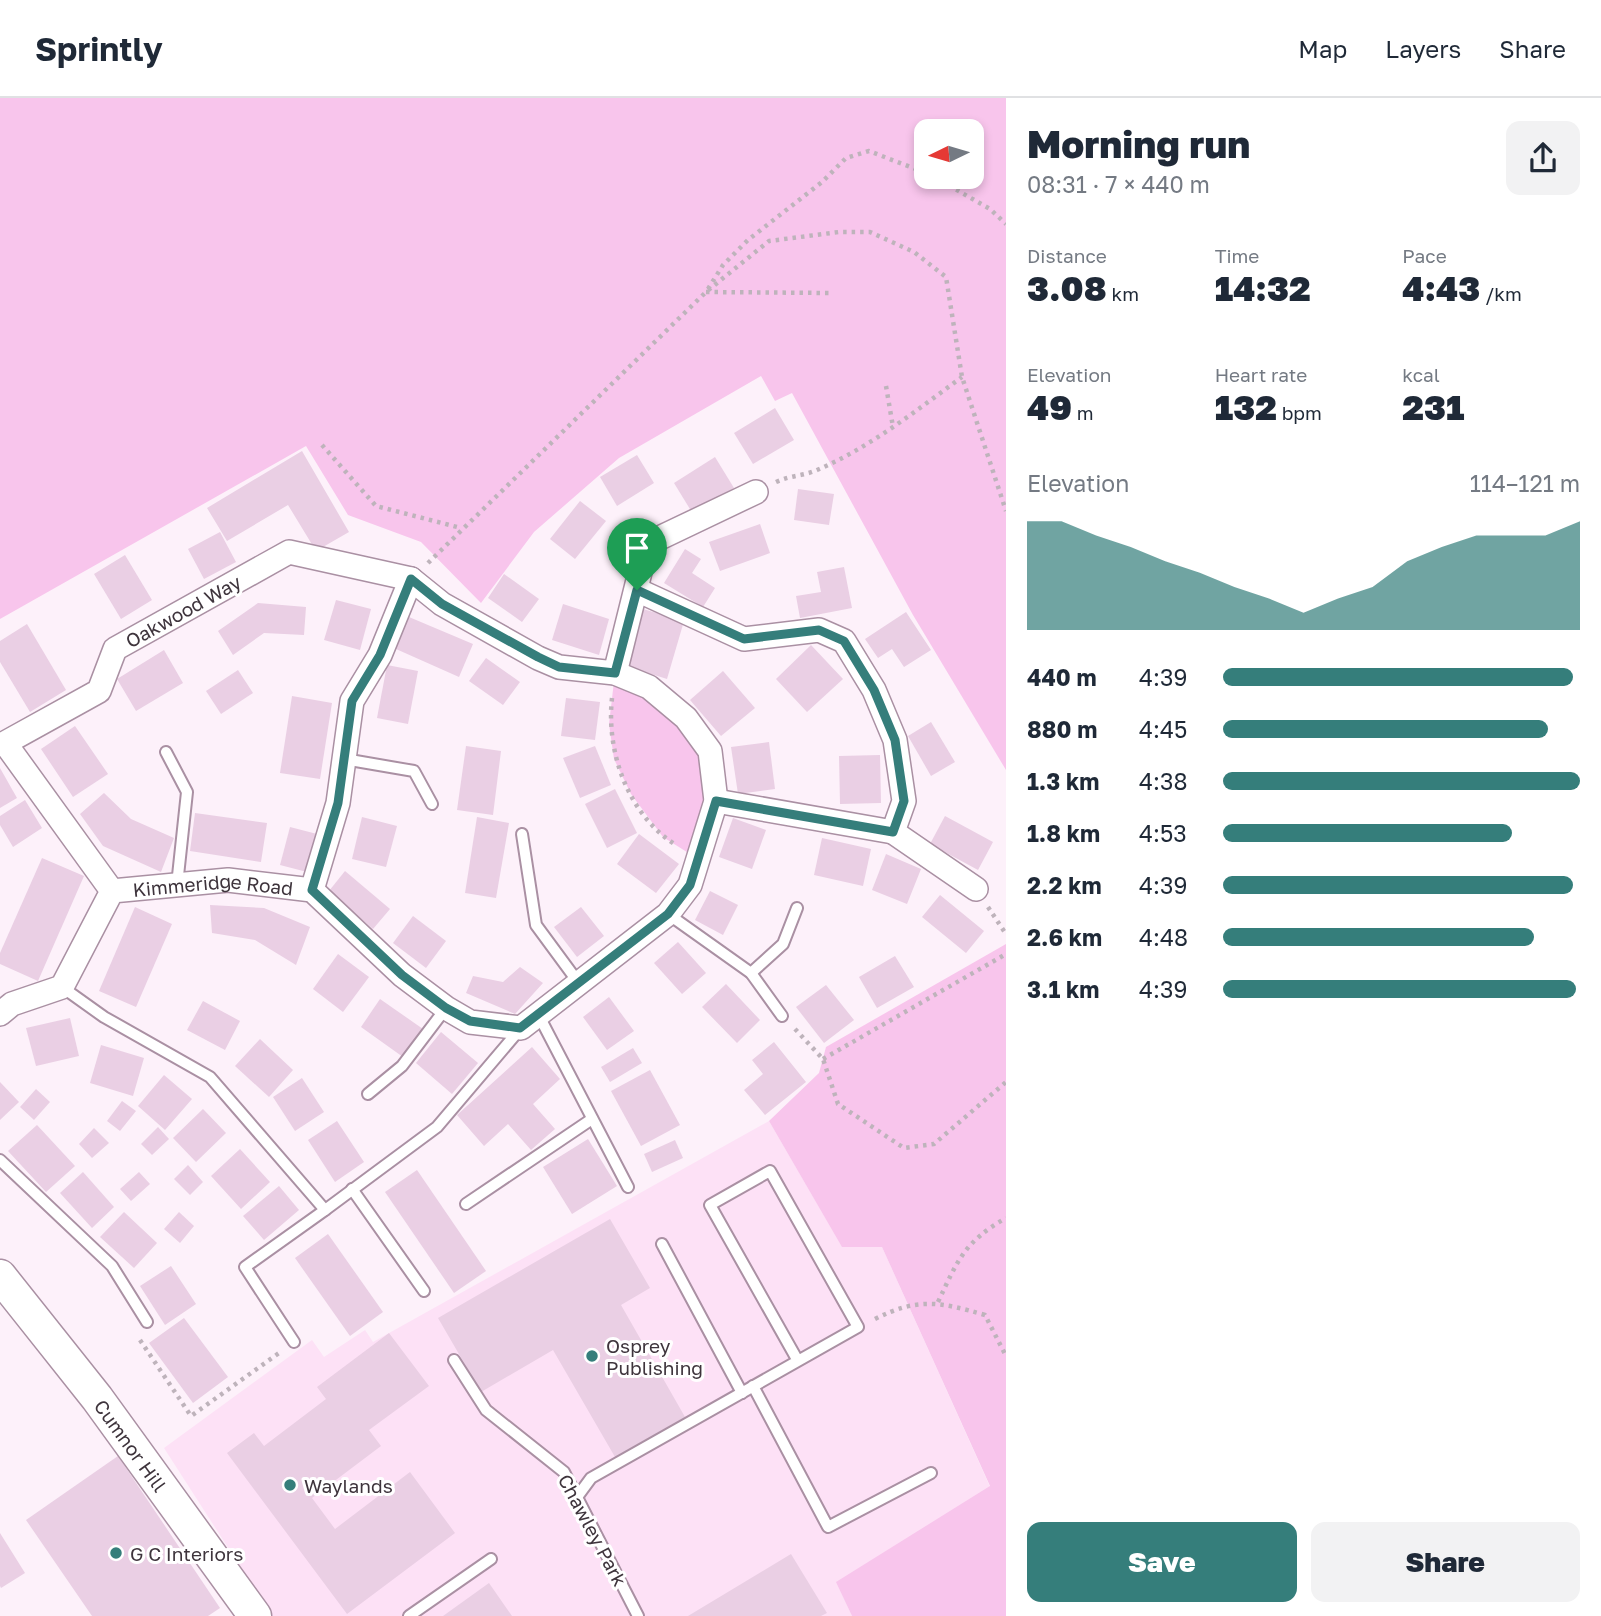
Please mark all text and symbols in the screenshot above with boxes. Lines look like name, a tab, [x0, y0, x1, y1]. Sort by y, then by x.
text: Sprintly	[35, 29, 163, 68]
text: Map	[1298, 34, 1347, 63]
text: Layers	[1385, 34, 1461, 63]
text: Share	[1499, 34, 1566, 63]
north arrow	[914, 119, 984, 189]
map controls	[914, 119, 984, 189]
text: Morning run	[1027, 121, 1250, 166]
button: share	[1506, 121, 1580, 195]
text: 08:31 · 7 × 440 m	[1027, 170, 1210, 198]
text: Distance	[1027, 244, 1107, 267]
text: Time	[1215, 244, 1259, 267]
text: Pace	[1402, 244, 1447, 267]
text: 3.08	[1027, 267, 1107, 309]
text: 14:32	[1215, 267, 1311, 309]
text: 4:43	[1402, 267, 1480, 309]
text: km	[1107, 282, 1139, 305]
text: /km	[1480, 282, 1522, 305]
text: Elevation	[1027, 363, 1112, 386]
text: Heart rate	[1215, 363, 1307, 386]
text: kcal	[1402, 363, 1440, 386]
text: 49	[1027, 386, 1072, 428]
text: 132	[1215, 386, 1277, 428]
text: 231	[1402, 386, 1465, 428]
text: m	[1072, 401, 1094, 424]
text: bpm	[1277, 401, 1322, 424]
text: Elevation	[1027, 469, 1129, 497]
text: 114–121 m	[1470, 469, 1580, 497]
pin	[607, 518, 667, 590]
icon: arrive	[618, 529, 656, 567]
street label: Oakwood Way	[121, 570, 245, 652]
text: 440 m	[1027, 663, 1097, 691]
text: 4:39	[1139, 663, 1187, 691]
text: 880 m	[1027, 715, 1097, 743]
text: 4:45	[1139, 715, 1187, 743]
text: 1.3 km	[1027, 767, 1099, 795]
text: 4:38	[1139, 767, 1187, 795]
text: 1.8 km	[1027, 819, 1100, 847]
text: 4:53	[1139, 819, 1187, 847]
street label: Kimmeridge Road	[132, 868, 294, 900]
text: 2.2 km	[1027, 871, 1102, 899]
text: 4:39	[1139, 871, 1187, 899]
text: 2.6 km	[1027, 923, 1102, 951]
text: 4:48	[1139, 923, 1188, 951]
text: 3.1 km	[1027, 975, 1099, 1003]
text: 4:39	[1139, 975, 1187, 1003]
place label: Osprey Publishing	[606, 1334, 703, 1379]
marker: Osprey Publishing	[584, 1348, 600, 1364]
street label: Cumnor Hill	[90, 1394, 172, 1496]
street label: Chawley Park	[554, 1470, 632, 1590]
place label: Waylands	[304, 1474, 393, 1497]
marker: Waylands	[282, 1477, 298, 1493]
button: Save	[1027, 1522, 1297, 1602]
button: Share	[1311, 1522, 1580, 1602]
place label: G C Interiors	[130, 1542, 243, 1565]
marker: G C Interiors	[108, 1545, 124, 1561]

